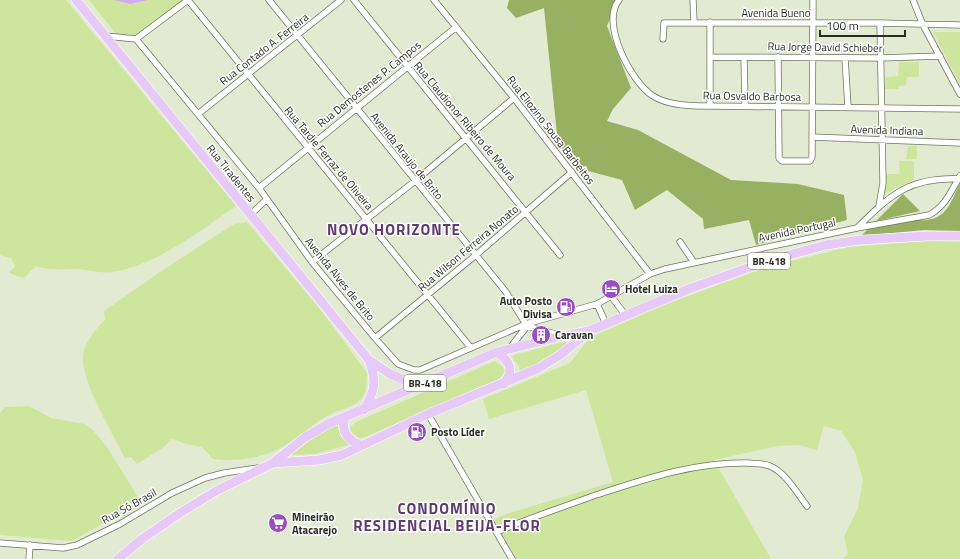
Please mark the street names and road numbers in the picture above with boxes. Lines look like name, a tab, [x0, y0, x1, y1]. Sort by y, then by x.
street label: Avenida Bueno	[741, 5, 811, 21]
street label: Rua Contado A. Ferreira	[216, 9, 312, 89]
street label: Rua Demostenes P. Campos	[314, 37, 424, 131]
street label: Rua Jorge David Schieber	[767, 38, 883, 56]
street label: Rua Claudionor Ribeiro de Moura	[410, 58, 520, 184]
street label: Rua Eliozino Sousa Barbeitos	[503, 72, 599, 188]
street label: Rua Osvaldo Barbosa	[703, 87, 802, 105]
street label: Rua Tardie Ferraz de Oliveira	[281, 103, 377, 214]
street label: Avenida Araujo de Brito	[367, 109, 447, 203]
street label: Avenida Indiana	[850, 121, 924, 139]
street label: Rua Tiradentes	[203, 141, 259, 205]
street label: Rua Wilson Ferreira Nonato	[414, 201, 522, 295]
street label: Avenida Portugal	[757, 214, 837, 246]
street label: Avenida Alves de Brito	[301, 234, 379, 324]
road number: BR-418	[748, 253, 790, 269]
road number: BR-418	[404, 375, 446, 391]
street label: Rua Só Brasil	[99, 484, 159, 528]

